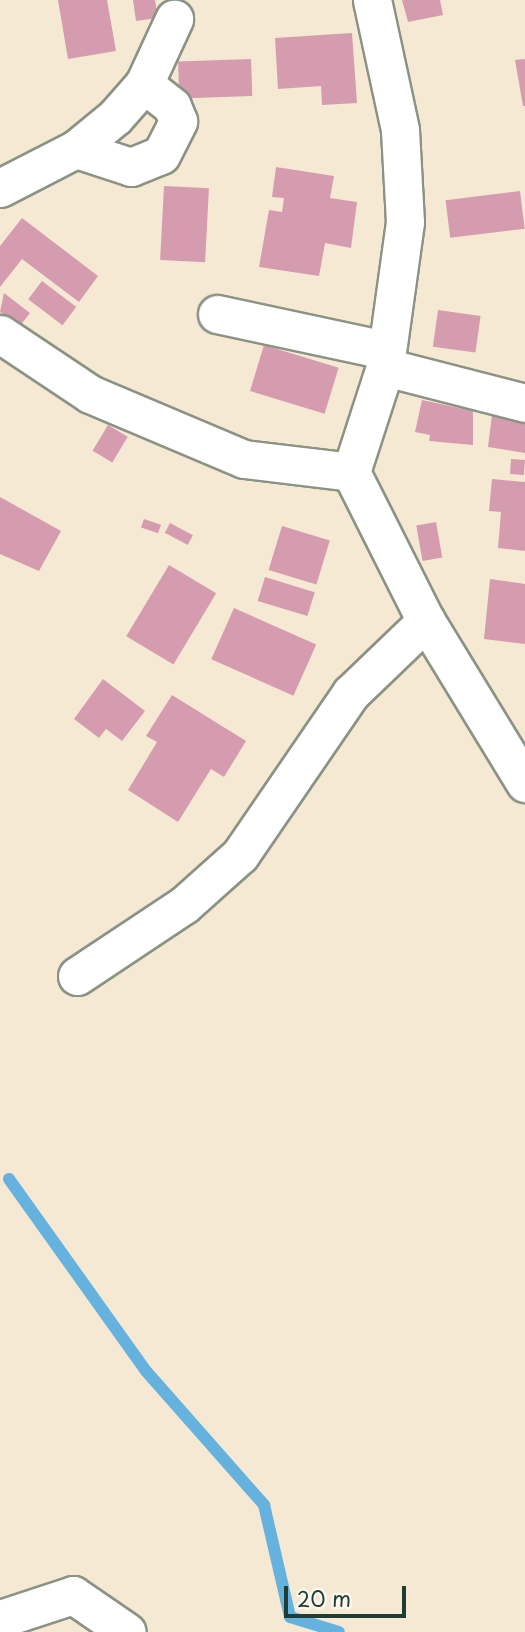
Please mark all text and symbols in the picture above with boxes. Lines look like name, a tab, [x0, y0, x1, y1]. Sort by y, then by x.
scale bar	[287, 1572, 410, 1616]
text: 20 m	[297, 1582, 351, 1614]

